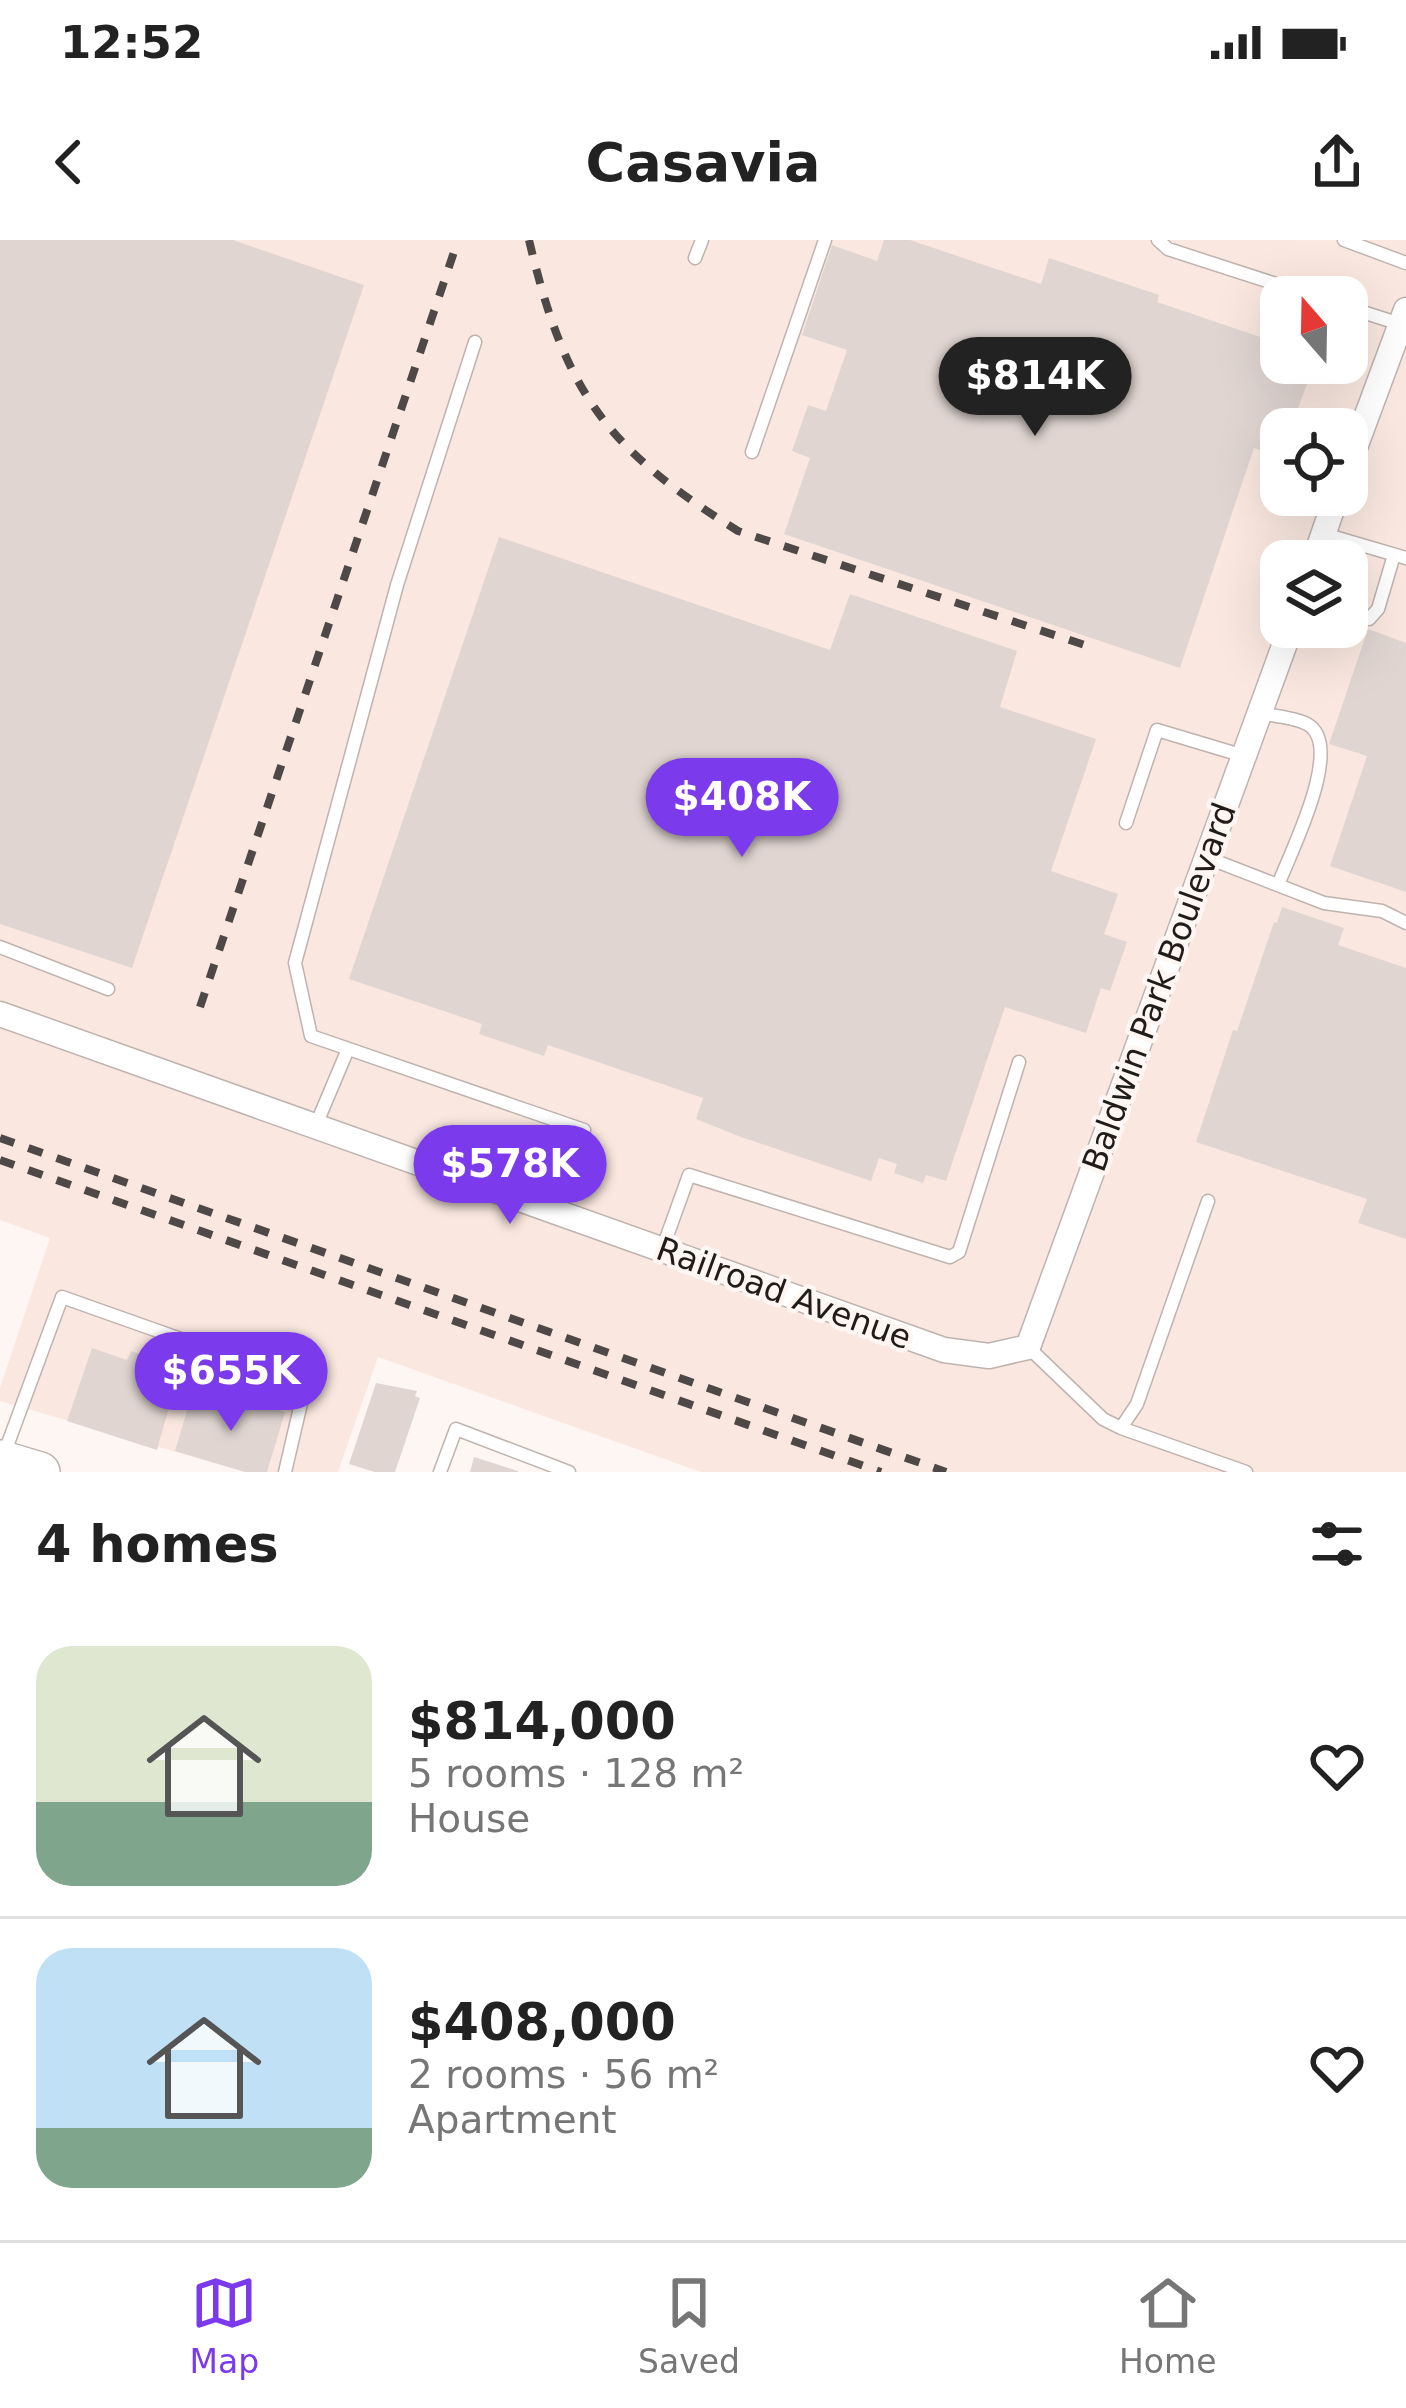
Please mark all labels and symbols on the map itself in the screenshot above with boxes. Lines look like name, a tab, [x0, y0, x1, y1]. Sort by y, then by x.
north arrow	[1260, 276, 1368, 384]
pin: $814K	[951, 337, 1119, 439]
pin: $408K	[658, 758, 826, 860]
street label: Baldwin Park Boulevard	[1074, 797, 1244, 1177]
pin: $578K	[426, 1125, 594, 1227]
street label: Railroad Avenue	[651, 1229, 917, 1357]
pin: $655K	[147, 1332, 315, 1434]

